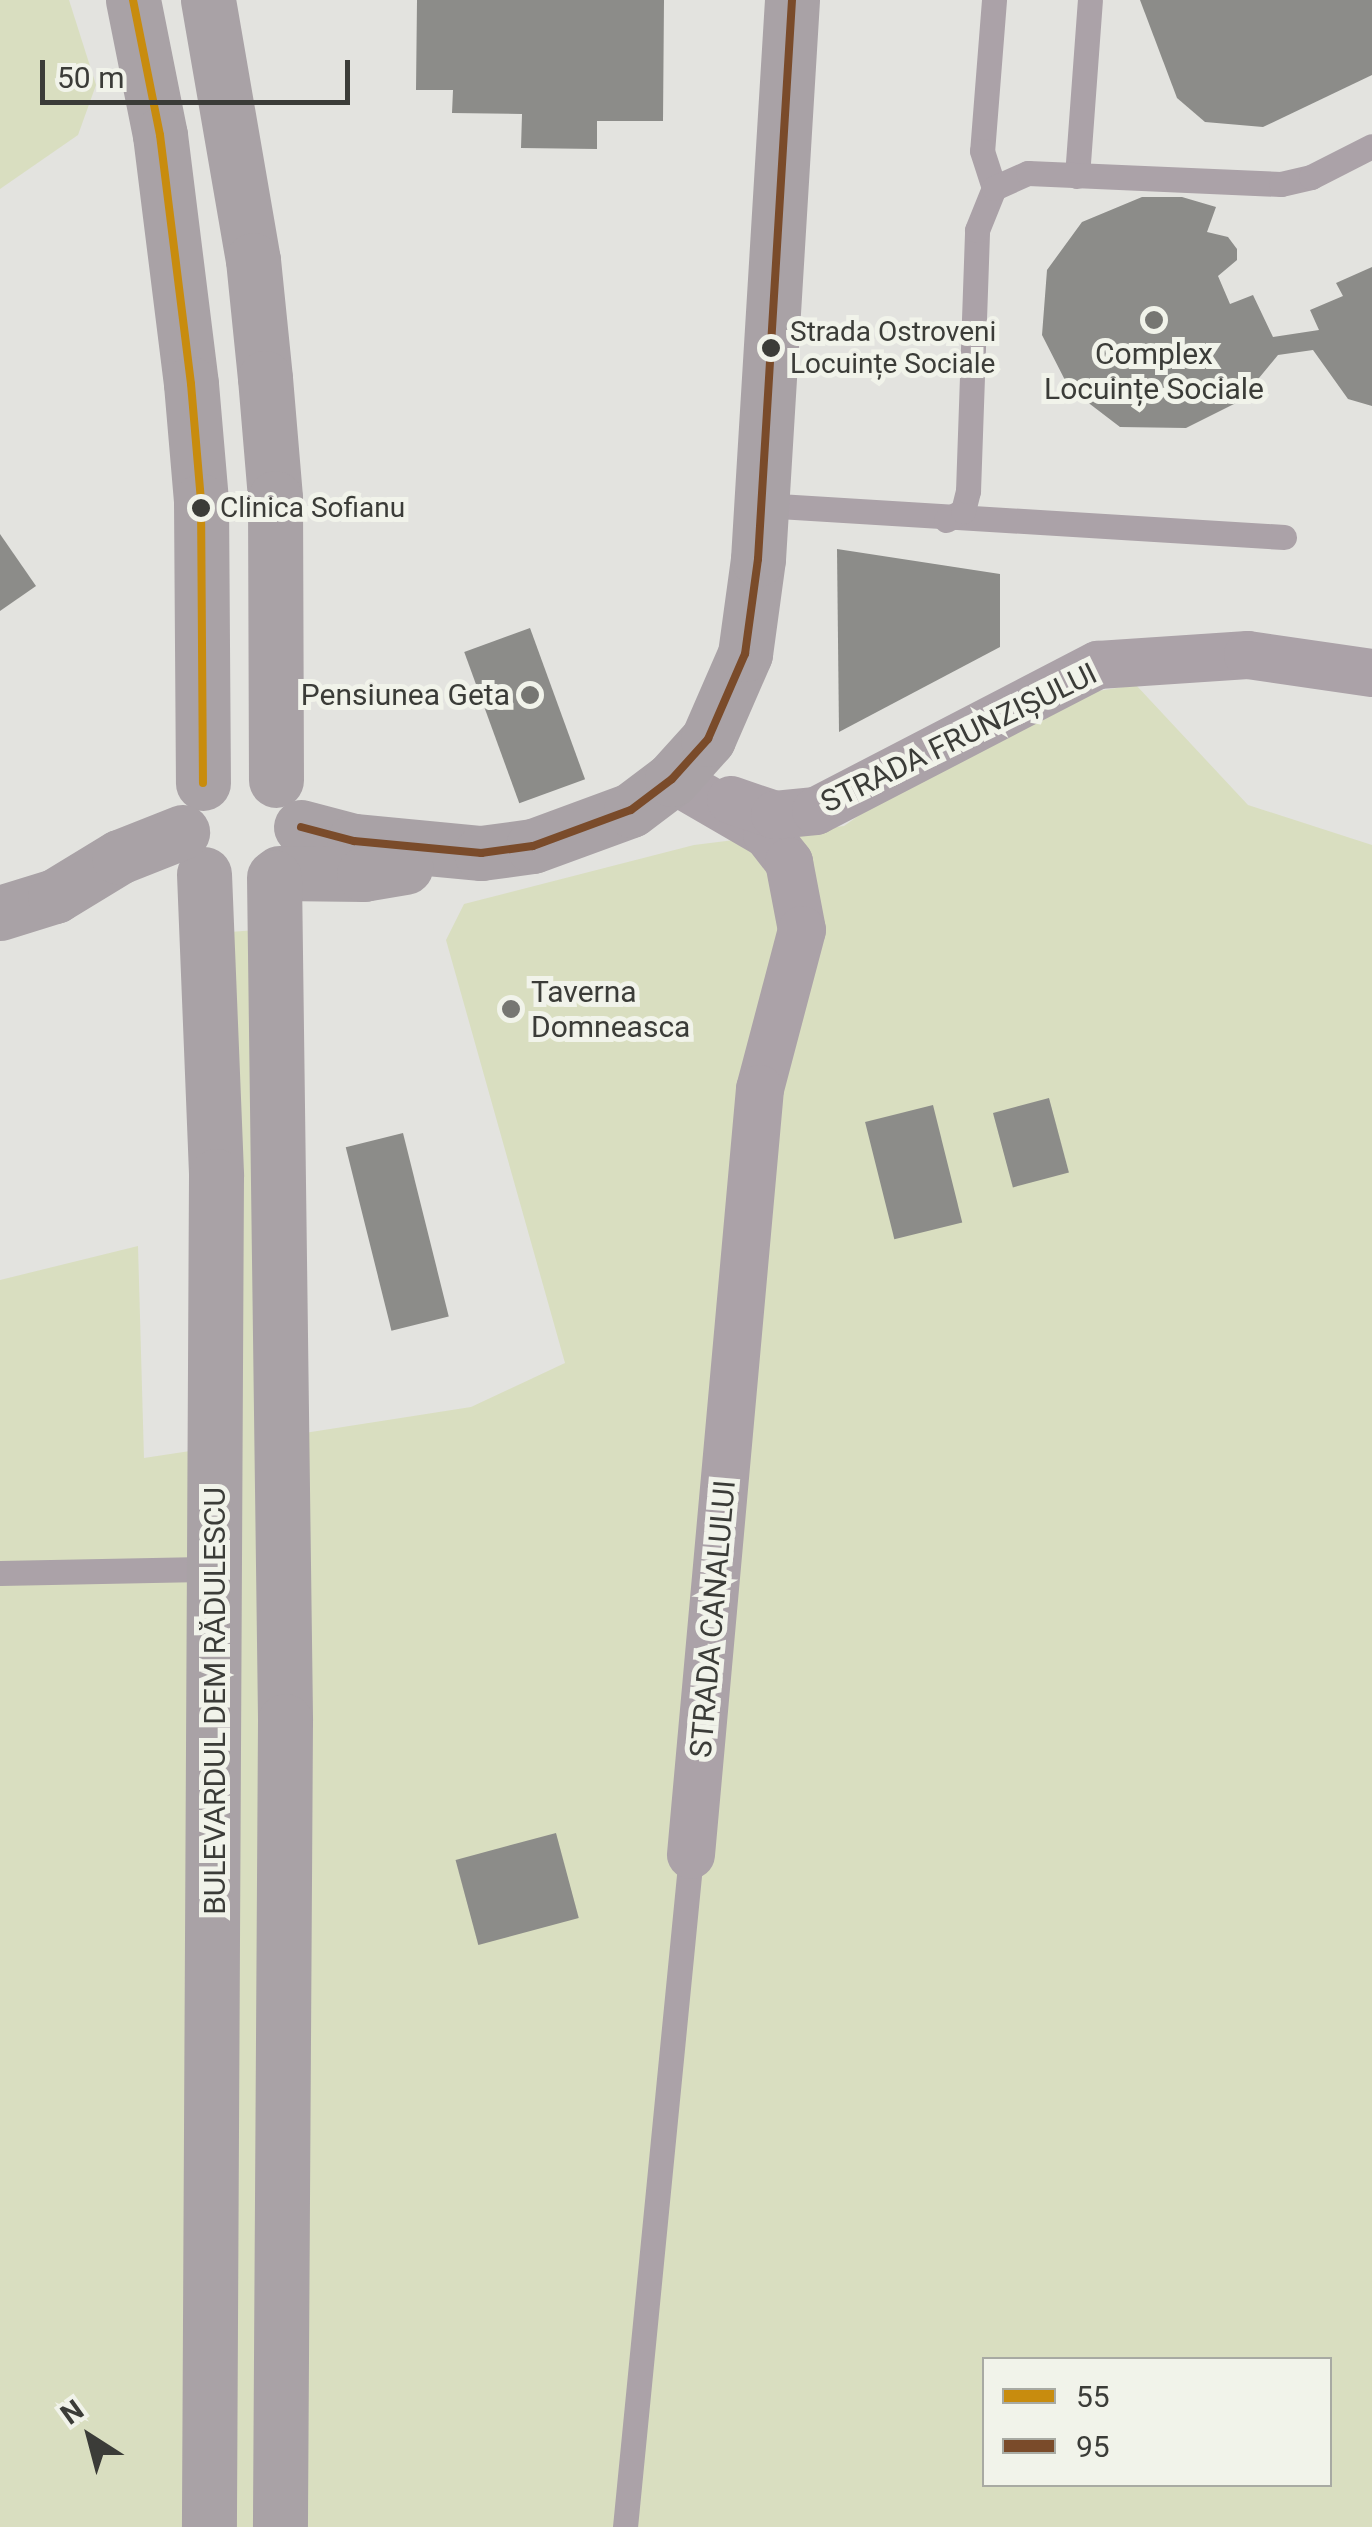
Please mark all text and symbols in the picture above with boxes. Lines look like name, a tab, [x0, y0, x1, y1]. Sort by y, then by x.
scale bar	[45, 40, 355, 102]
text: 50 m	[57, 60, 124, 95]
marker: Complex Locuințe Sociale	[1143, 309, 1165, 331]
place label: Strada Ostroveni Locuințe Sociale	[790, 315, 996, 381]
place label: Complex Locuințe Sociale	[1044, 336, 1264, 406]
marker: Strada Ostroveni Locuințe Sociale	[761, 338, 781, 358]
place label: Clinica Sofianu	[220, 491, 405, 525]
marker: Clinica Sofianu	[191, 498, 211, 518]
street label: STRADA FRUNZIȘULUI	[815, 656, 1103, 820]
place label: Pensiunea Geta	[301, 677, 510, 713]
marker: Pensiunea Geta	[519, 684, 541, 706]
place label: Taverna Domneasca	[531, 974, 690, 1044]
marker: Taverna Domneasca	[500, 998, 522, 1020]
street label: STRADA CANALULUI	[683, 1479, 743, 1759]
street label: BULEVARDUL DEM RĂDULESCU	[197, 1487, 233, 1915]
legend	[982, 2357, 1332, 2487]
text: 55	[1076, 2379, 1110, 2414]
north arrow	[40, 2387, 140, 2487]
text: N	[54, 2393, 90, 2431]
text: 95	[1076, 2429, 1110, 2464]

